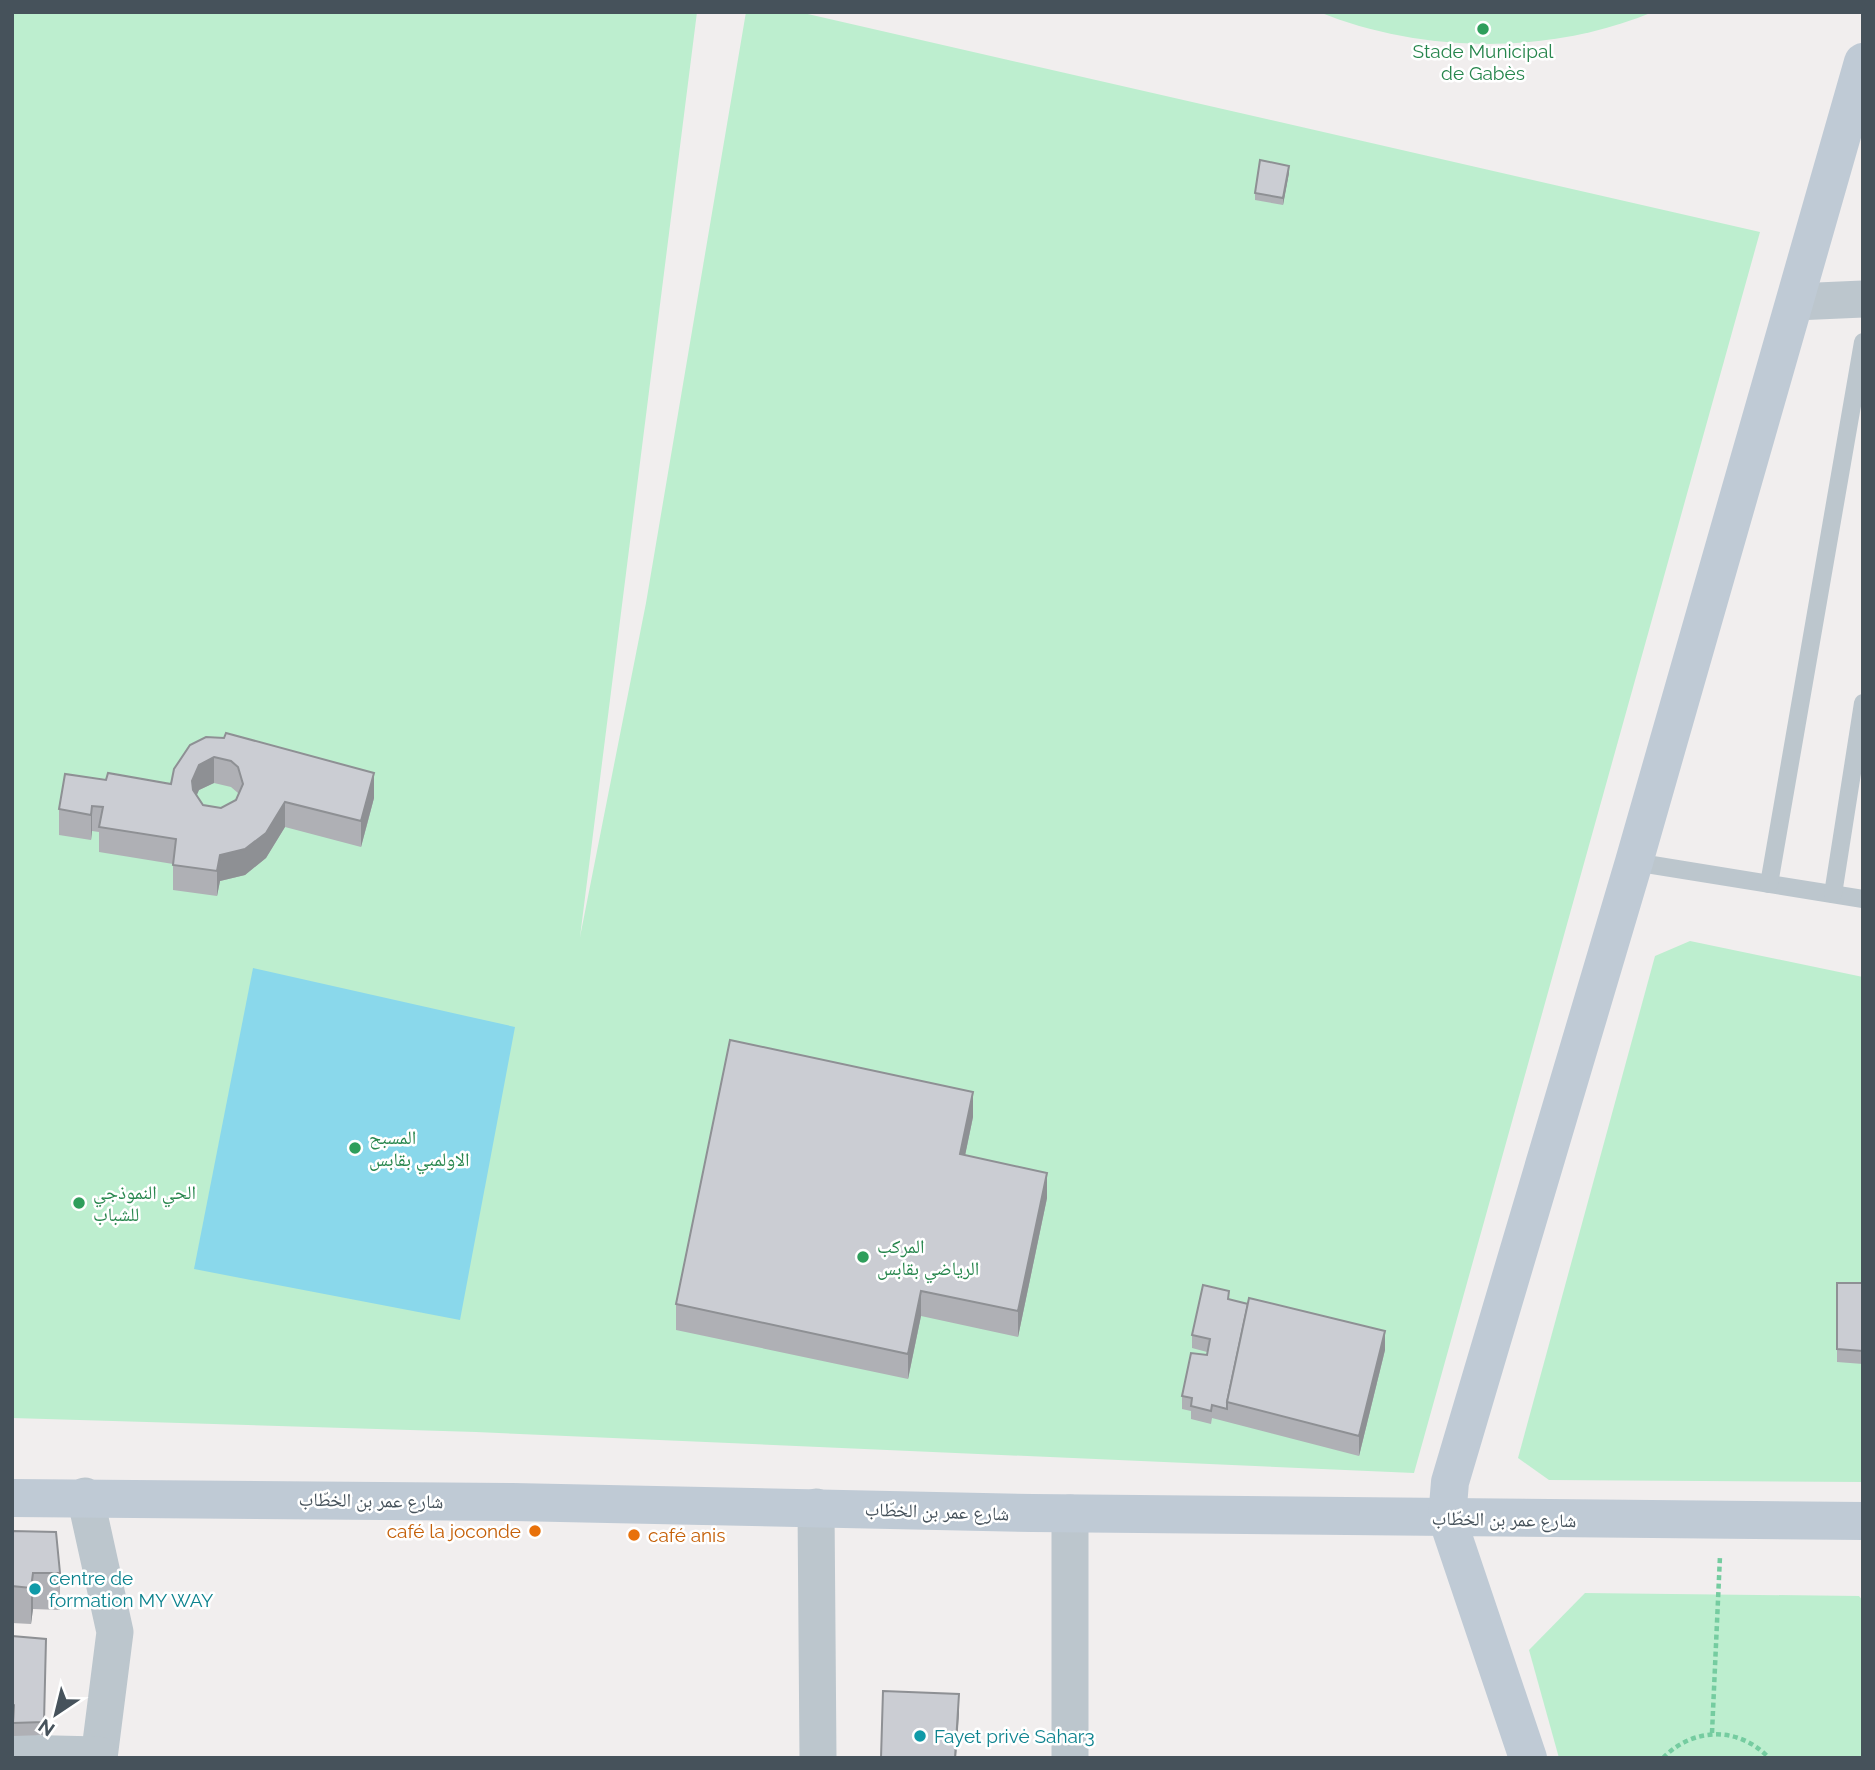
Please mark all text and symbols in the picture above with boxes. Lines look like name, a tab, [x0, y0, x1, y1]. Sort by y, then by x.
marker: Stade Municipal de Gabès	[1475, 21, 1491, 37]
place label: Stade Municipal de Gabès	[1413, 40, 1554, 84]
place label: المسبح الاولمبي بقابس	[369, 1126, 470, 1175]
marker: المسبح الاولمبي بقابس	[347, 1140, 363, 1156]
place label: الحي النموذجي للشباب	[93, 1181, 196, 1226]
marker: الحي النموذجي للشباب	[71, 1195, 87, 1211]
place label: المركب الرياضي بقابس	[877, 1235, 979, 1284]
marker: المركب الرياضي بقابس	[855, 1249, 871, 1265]
street label: شارع عمر بن الخطّاب	[298, 1488, 444, 1513]
street label: شارع عمر بن الخطّاب	[864, 1497, 1010, 1526]
street label: شارع عمر بن الخطّاب	[1431, 1507, 1577, 1532]
place label: café la joconde	[387, 1520, 521, 1542]
marker: café la joconde	[527, 1523, 543, 1539]
place label: café anis	[648, 1524, 725, 1546]
marker: café anis	[626, 1527, 642, 1543]
place label: centre de formation MY WAY	[49, 1567, 214, 1611]
marker: centre de formation MY WAY	[27, 1581, 43, 1597]
north arrow	[21, 1679, 91, 1749]
text: N	[34, 1715, 58, 1741]
place label: Fayet privė Sahar3	[934, 1725, 1095, 1747]
marker: Fayet privė Sahar3	[912, 1728, 928, 1744]

